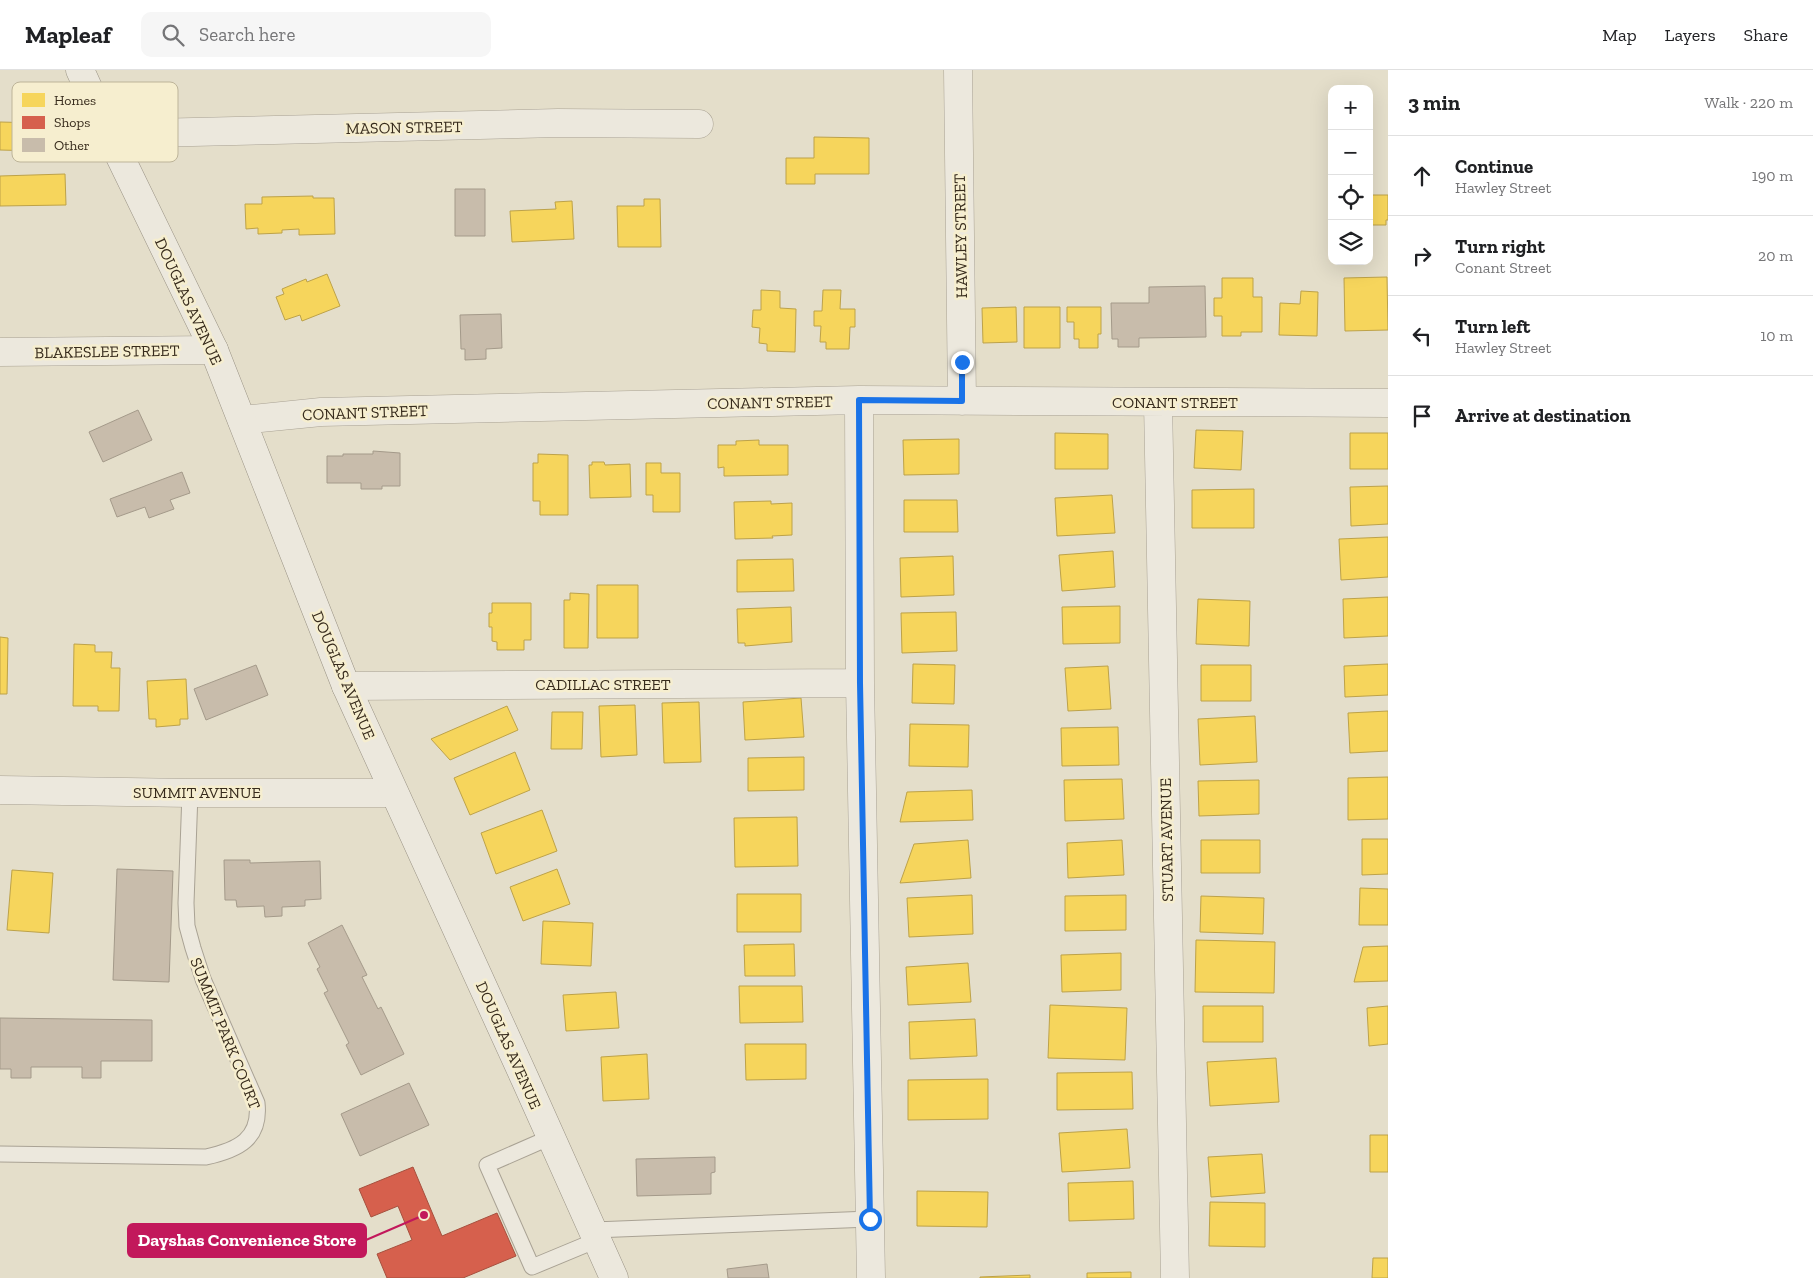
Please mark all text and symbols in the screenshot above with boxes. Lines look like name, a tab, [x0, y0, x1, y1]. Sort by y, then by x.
search box	[141, 12, 491, 57]
text: Mapleaf	[25, 20, 111, 49]
icon: search	[159, 21, 187, 49]
text: Search here	[199, 23, 295, 46]
text: Map	[1602, 24, 1637, 46]
text: Layers	[1665, 24, 1716, 46]
text: Share	[1744, 24, 1788, 46]
legend	[12, 82, 178, 162]
map controls	[1328, 85, 1373, 265]
button: +	[1328, 85, 1373, 130]
text: 3 min	[1408, 90, 1460, 115]
text: Homes	[54, 92, 96, 109]
text: Walk · 220 m	[1705, 93, 1793, 112]
text: Shops	[54, 114, 90, 131]
street label: MASON STREET	[345, 117, 463, 138]
button: −	[1328, 130, 1373, 175]
text: Other	[54, 137, 90, 154]
text: Continue	[1455, 155, 1533, 178]
icon: ahead	[1408, 162, 1436, 190]
text: 190 m	[1752, 166, 1793, 185]
street label: HAWLEY STREET	[950, 173, 971, 298]
button: locate	[1328, 175, 1373, 220]
text: Hawley Street	[1455, 178, 1552, 197]
button: layers	[1328, 220, 1373, 265]
street label: DOUGLAS AVENUE	[151, 235, 226, 368]
text: Turn right	[1455, 235, 1545, 258]
icon: right	[1408, 242, 1436, 270]
text: 20 m	[1758, 246, 1793, 265]
text: Conant Street	[1455, 258, 1551, 277]
text: Turn left	[1455, 315, 1530, 338]
icon: left	[1408, 322, 1436, 350]
text: 10 m	[1760, 326, 1793, 345]
text: Hawley Street	[1455, 338, 1552, 357]
street label: BLAKESLEE STREET	[34, 341, 180, 362]
route end	[951, 351, 974, 374]
street label: CONANT STREET	[707, 392, 833, 413]
street label: CONANT STREET	[1112, 393, 1238, 412]
street label: CONANT STREET	[302, 401, 428, 424]
icon: arrive	[1408, 402, 1436, 430]
text: Arrive at destination	[1455, 404, 1631, 427]
street label: DOUGLAS AVENUE	[308, 608, 379, 742]
street label: CADILLAC STREET	[535, 675, 671, 694]
street label: STUART AVENUE	[1156, 778, 1177, 902]
street label: SUMMIT AVENUE	[133, 783, 261, 802]
street label: SUMMIT PARK COURT	[186, 955, 265, 1112]
street label: DOUGLAS AVENUE	[472, 978, 545, 1112]
route start	[859, 1208, 882, 1231]
callout: Dayshas Convenience Store	[128, 1224, 366, 1257]
text: Dayshas Convenience Store	[138, 1229, 357, 1251]

